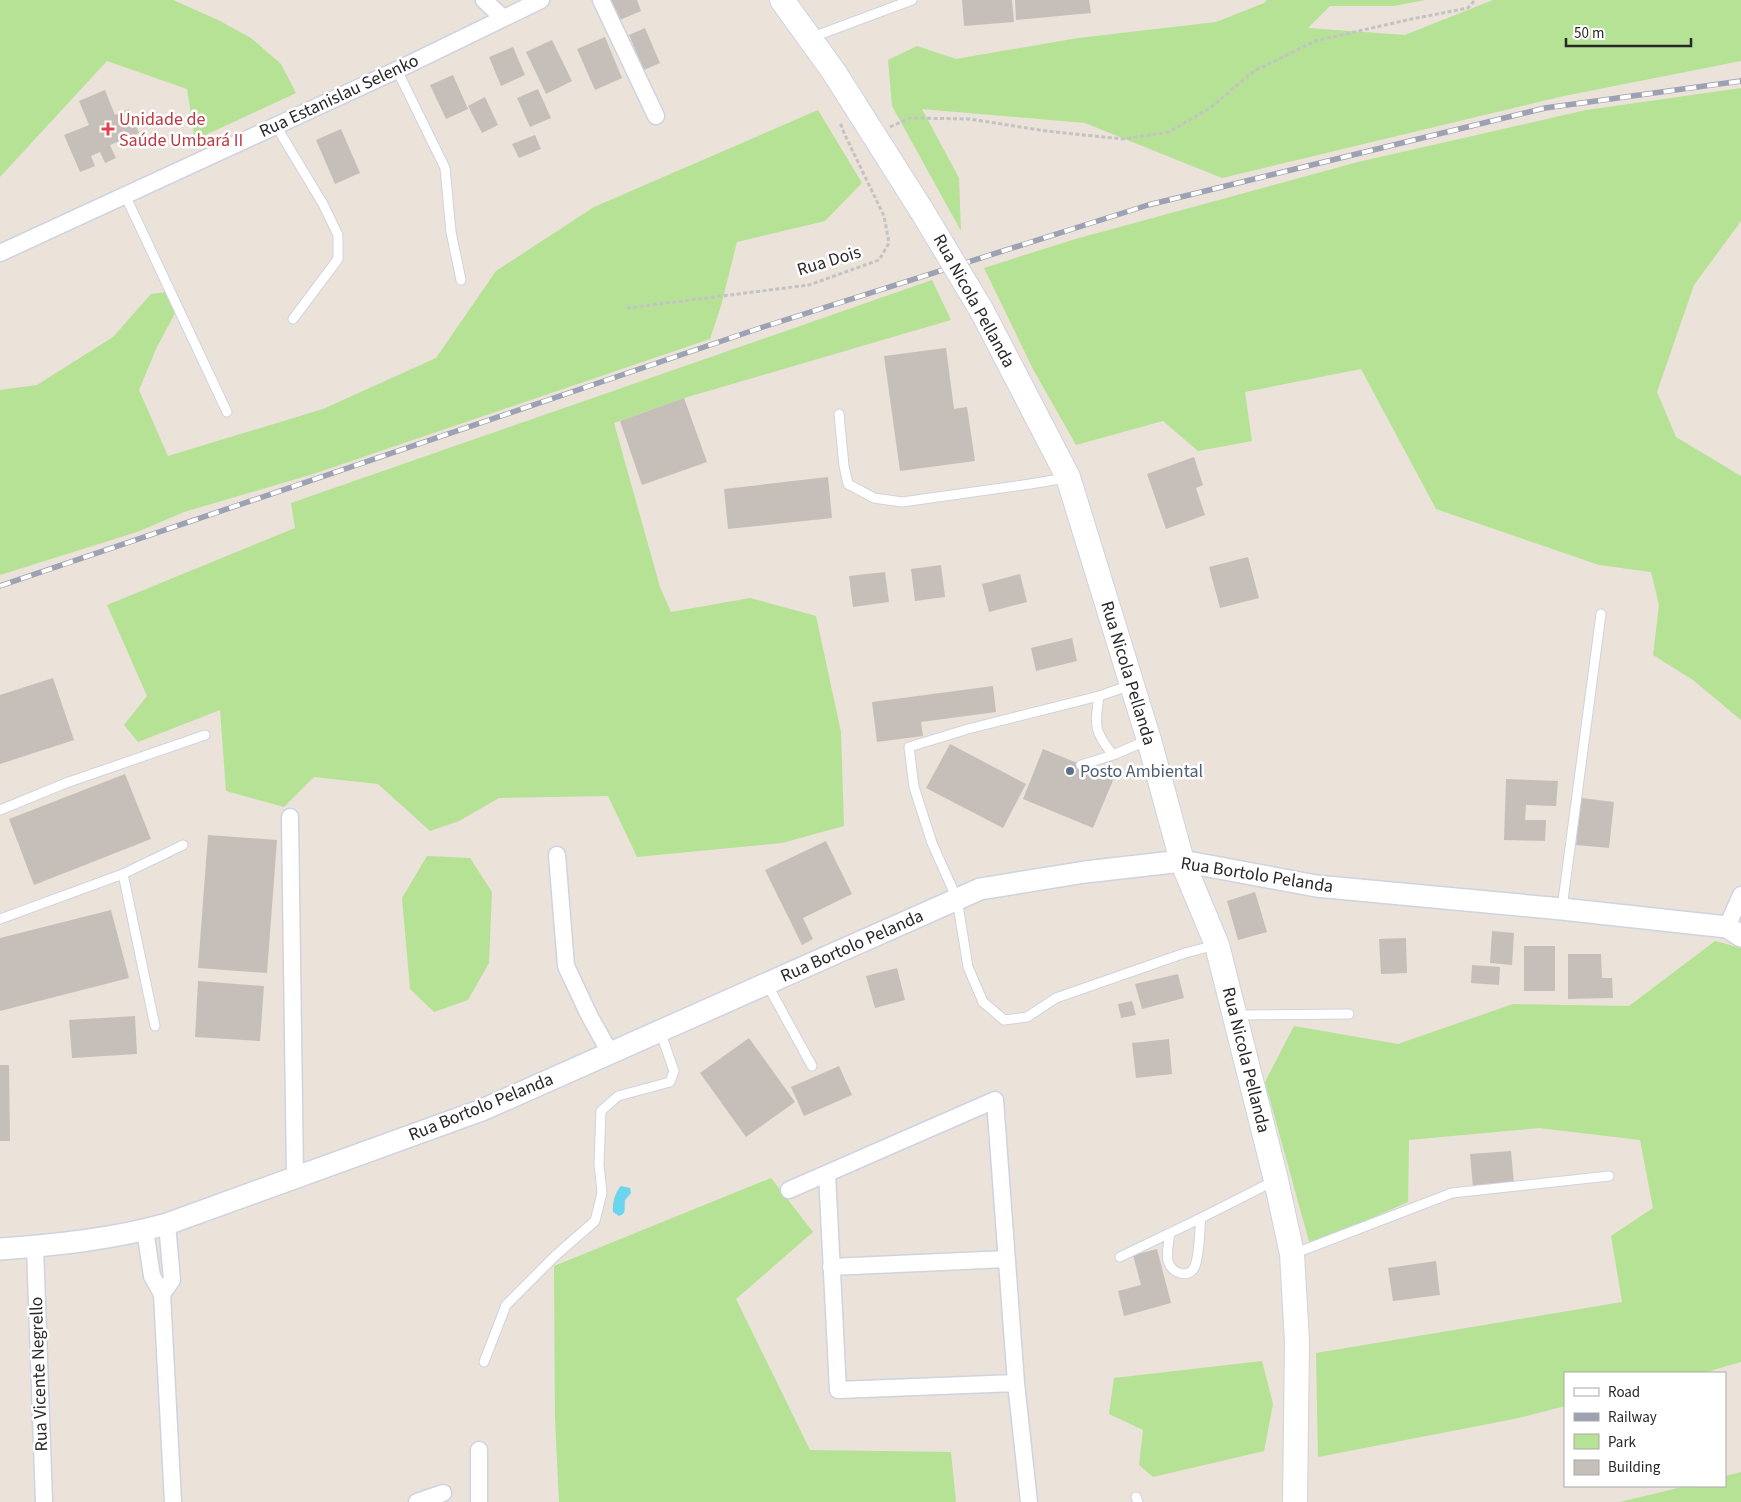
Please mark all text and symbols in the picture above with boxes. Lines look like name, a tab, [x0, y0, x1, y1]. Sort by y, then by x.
scale bar	[1566, 15, 1691, 47]
text: 50 m	[1574, 23, 1604, 44]
street label: Rua Estanislau Selenko	[255, 48, 423, 144]
place label: Unidade de Saúde Umbará II	[119, 107, 243, 153]
marker: Unidade de Saúde Umbará II	[101, 122, 115, 136]
street label: Rua Nicola Pellanda	[927, 230, 1021, 372]
street label: Rua Dois	[794, 239, 864, 283]
street label: Rua Nicola Pellanda	[1094, 598, 1162, 748]
place label: Posto Ambiental	[1080, 759, 1203, 784]
marker: Posto Ambiental	[1064, 765, 1076, 777]
street label: Rua Bortolo Pelanda	[1179, 851, 1335, 899]
street label: Rua Bortolo Pelanda	[777, 903, 927, 989]
street label: Rua Nicola Pellanda	[1216, 984, 1276, 1136]
street label: Rua Bortolo Pelanda	[405, 1067, 557, 1147]
street label: Rua Vicente Negrello	[24, 1296, 54, 1452]
legend	[1564, 1372, 1726, 1487]
text: Road	[1608, 1382, 1640, 1403]
text: Railway	[1608, 1407, 1657, 1428]
text: Park	[1608, 1432, 1637, 1453]
text: Building	[1608, 1457, 1661, 1478]

